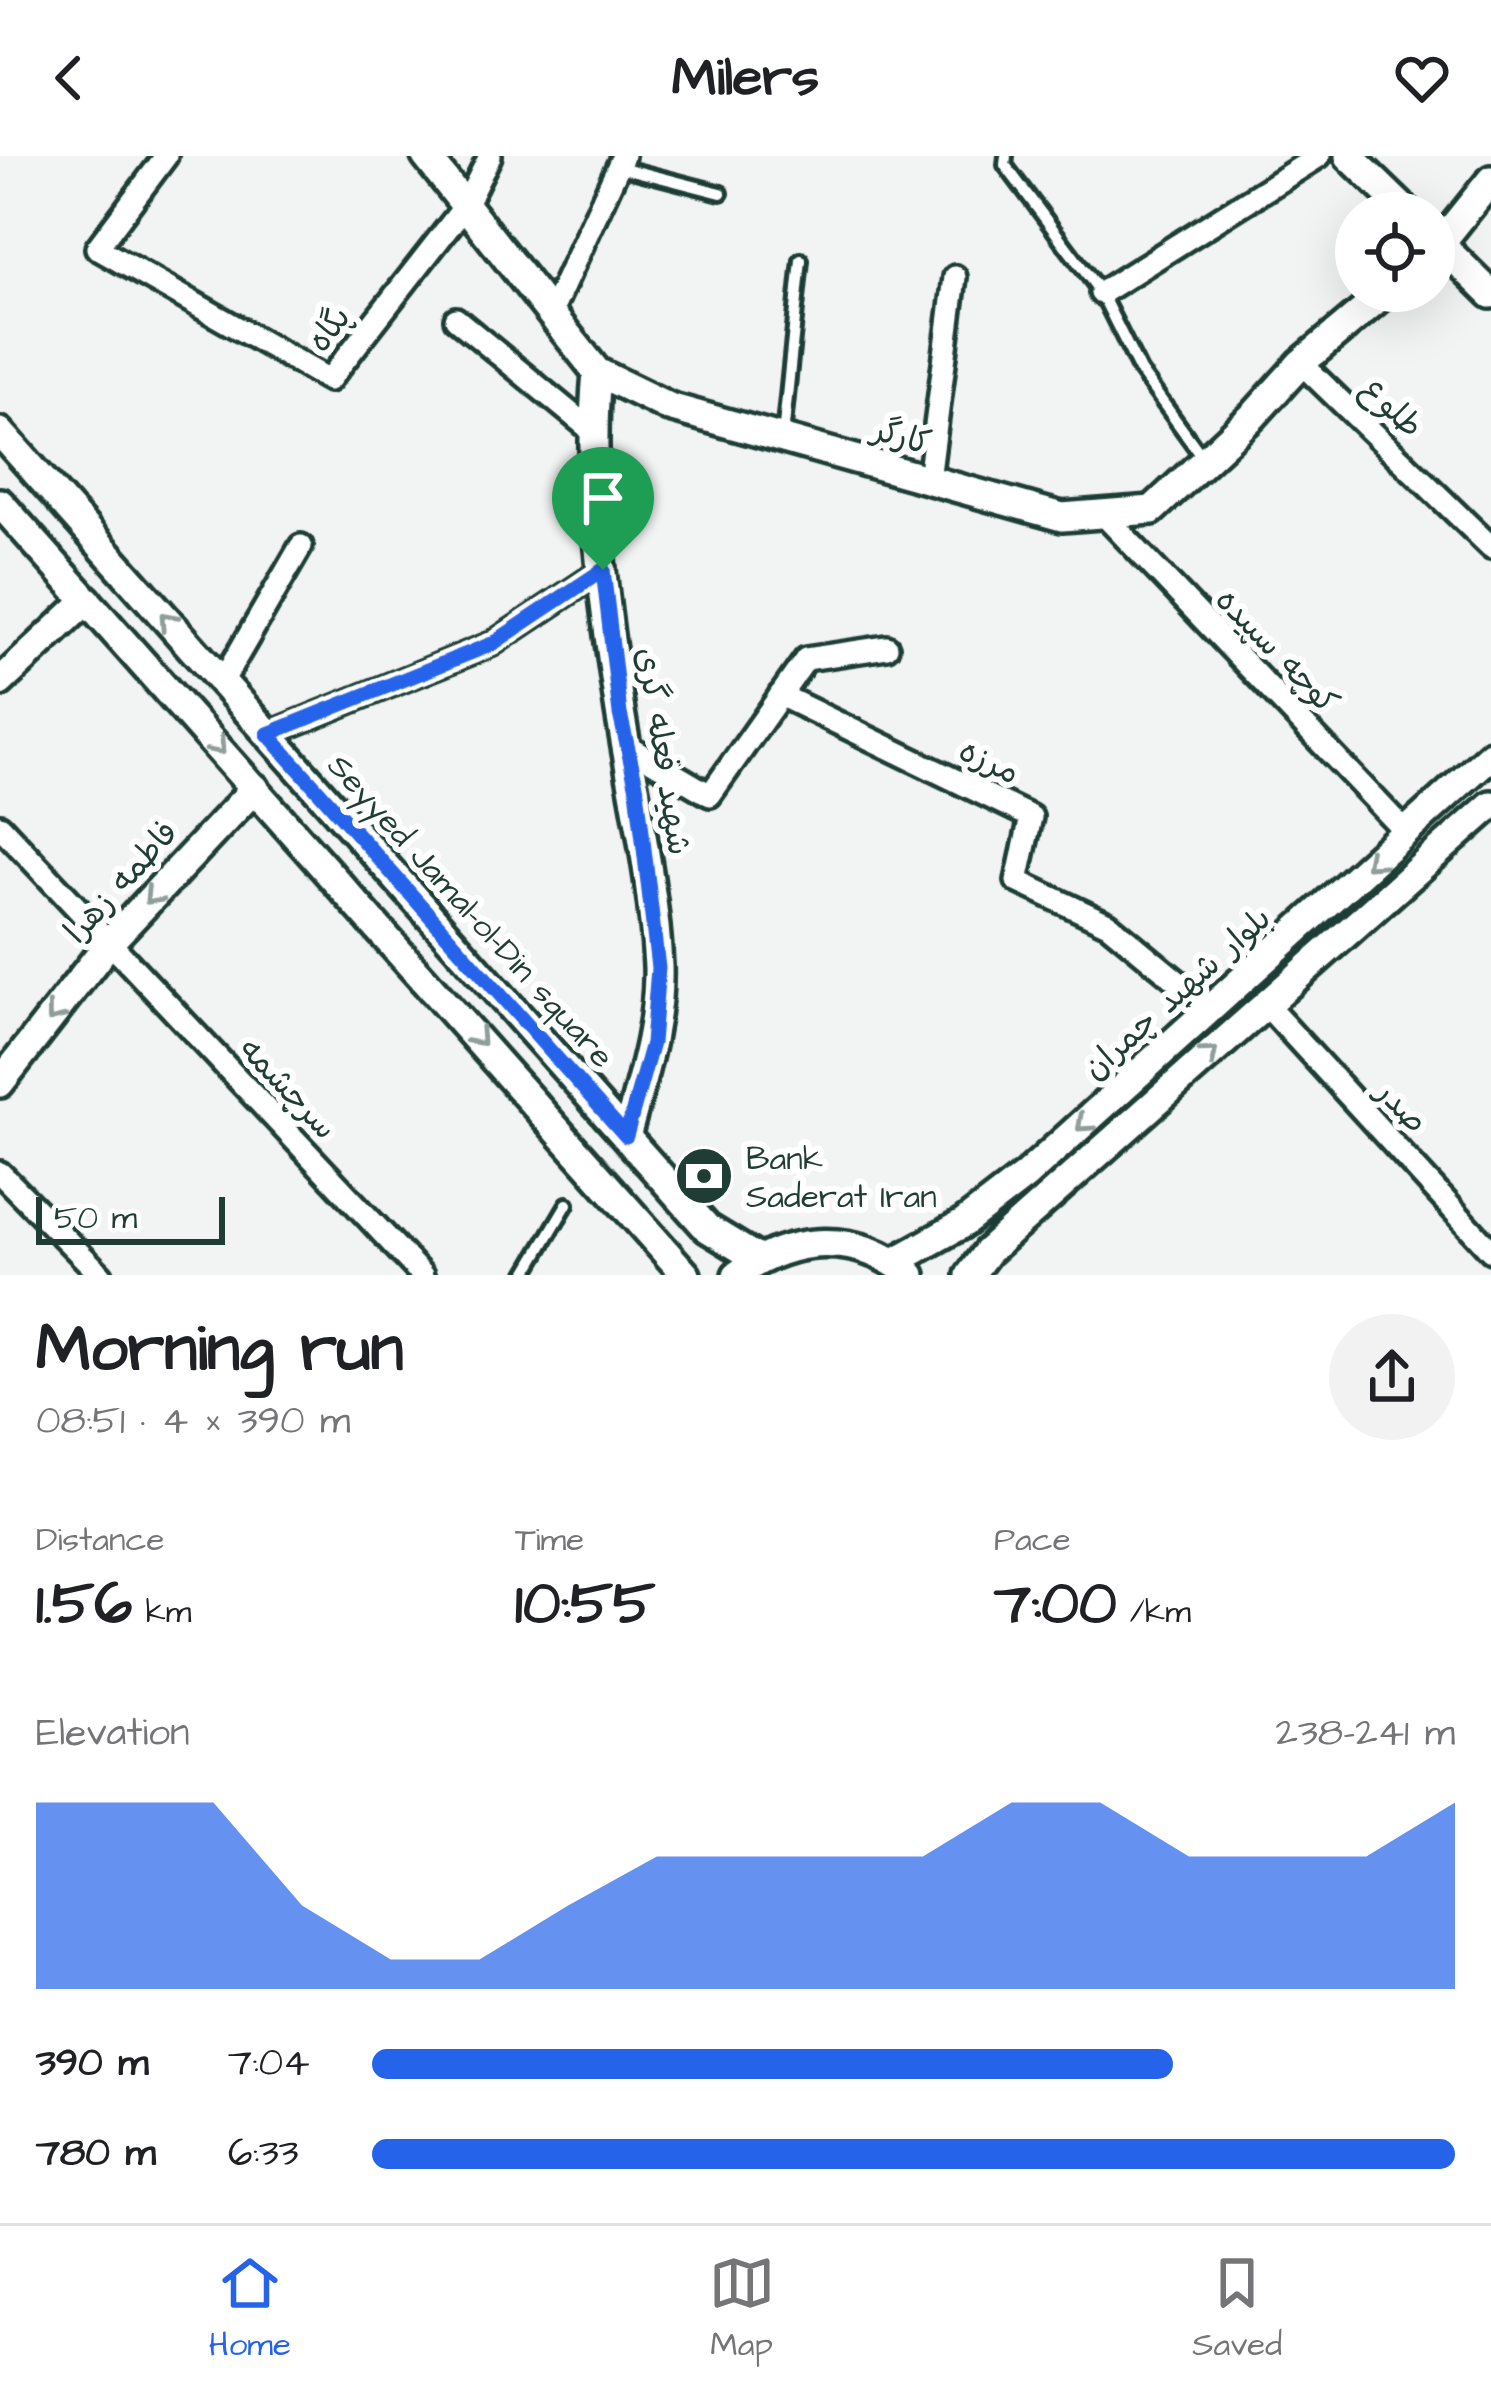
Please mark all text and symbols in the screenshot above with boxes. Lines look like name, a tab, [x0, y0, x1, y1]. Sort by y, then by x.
text: Milers	[672, 41, 819, 116]
icon: back	[36, 45, 102, 111]
icon: heart	[1389, 45, 1455, 111]
map controls	[1335, 192, 1455, 312]
button: locate	[1335, 192, 1455, 312]
street label: پگاه	[297, 297, 362, 362]
street label: طلوع	[1350, 366, 1433, 449]
street label: کارگر	[864, 406, 936, 467]
pin	[552, 447, 654, 570]
icon: arrive	[570, 465, 636, 531]
street label: کوچه سپیده	[1205, 578, 1348, 725]
one-way arrow	[160, 613, 181, 634]
street label: شهید فعله گری	[624, 644, 702, 858]
street label: مرزه	[951, 727, 1027, 796]
one-way arrow	[204, 733, 225, 755]
street label: Seyyed Jamal-ol-Din square	[316, 744, 624, 1079]
street label: فاطمه زهرا	[54, 811, 189, 954]
one-way arrow	[1365, 848, 1387, 869]
one-way arrow	[145, 883, 167, 904]
street label: بلوار شهید چمران	[1073, 896, 1282, 1091]
one-way arrow	[47, 1000, 68, 1022]
one-way arrow	[464, 1024, 485, 1046]
street label: سرچشمه	[228, 1027, 347, 1150]
one-way arrow	[1196, 1047, 1218, 1068]
street label: صدر	[1363, 1068, 1438, 1144]
one-way arrow	[1076, 1109, 1097, 1131]
place label: Bank Saderat Iran	[746, 1136, 937, 1220]
bank icon: Bank Saderat Iran	[673, 1145, 735, 1207]
scale bar	[36, 1191, 225, 1244]
text: 50 m	[54, 1195, 137, 1241]
text: Morning run	[36, 1304, 404, 1396]
button: share	[1329, 1314, 1455, 1440]
text: 08:51 · 4 × 390 m	[36, 1395, 350, 1449]
text: Distance	[36, 1517, 164, 1563]
text: Time	[515, 1517, 584, 1563]
text: Pace	[994, 1517, 1071, 1563]
text: 1.56	[36, 1563, 132, 1646]
text: 10:55	[515, 1563, 656, 1646]
text: 7:00	[994, 1563, 1117, 1646]
text: km	[132, 1589, 191, 1635]
text: /km	[1117, 1589, 1191, 1635]
text: Elevation	[36, 1707, 190, 1761]
text: 238–241 m	[1276, 1707, 1455, 1761]
text: 390 m	[36, 2037, 149, 2091]
text: 7:04	[228, 2037, 310, 2091]
text: 780 m	[36, 2127, 156, 2181]
text: 6:33	[228, 2127, 299, 2181]
tab: Home	[209, 2250, 291, 2368]
tab: Map	[709, 2250, 775, 2368]
tab: Saved	[1192, 2250, 1282, 2368]

